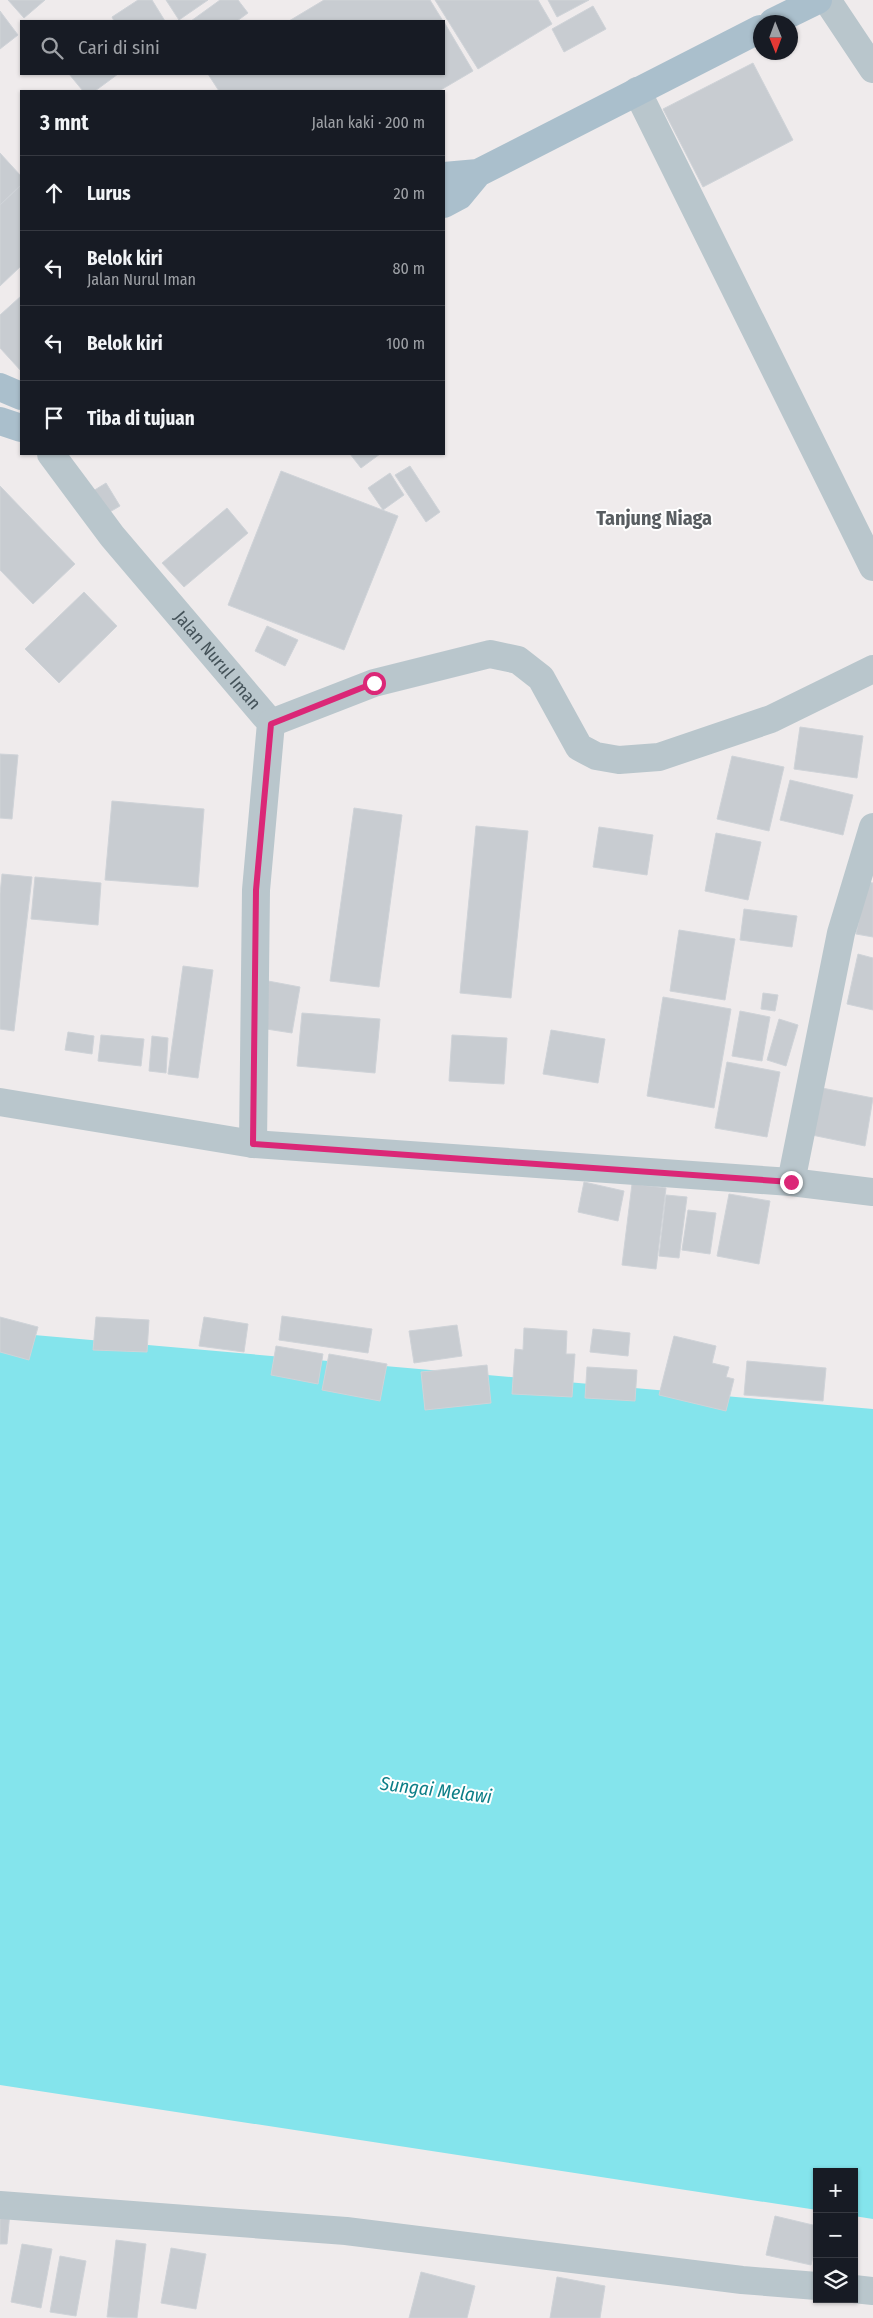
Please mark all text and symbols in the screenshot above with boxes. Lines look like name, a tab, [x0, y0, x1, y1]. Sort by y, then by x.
north arrow	[753, 15, 798, 60]
search box	[20, 20, 445, 75]
icon: search	[38, 34, 66, 62]
text: Cari di sini	[78, 36, 160, 59]
text: 3 mnt	[40, 110, 89, 136]
text: Jalan kaki · 200 m	[312, 113, 425, 132]
icon: ahead	[40, 179, 68, 207]
text: Lurus	[87, 182, 131, 205]
text: 20 m	[394, 184, 425, 203]
text: Belok kiri	[87, 247, 163, 270]
icon: left	[40, 254, 68, 282]
text: 80 m	[393, 259, 425, 278]
text: Jalan Nurul Iman	[87, 270, 196, 289]
icon: left	[40, 329, 68, 357]
text: Belok kiri	[87, 332, 163, 355]
text: 100 m	[386, 334, 425, 353]
icon: arrive	[40, 404, 68, 432]
text: Tiba di tujuan	[87, 407, 195, 430]
district label: Tanjung Niaga	[596, 506, 712, 530]
street label: Jalan Nurul Iman	[169, 606, 266, 714]
route start	[363, 672, 386, 695]
route end	[780, 1171, 803, 1194]
water label: Sungai Melawi	[378, 1772, 493, 1808]
map controls	[813, 2168, 858, 2303]
button: +	[813, 2168, 858, 2213]
button: −	[813, 2213, 858, 2258]
button: layers	[813, 2258, 858, 2303]

